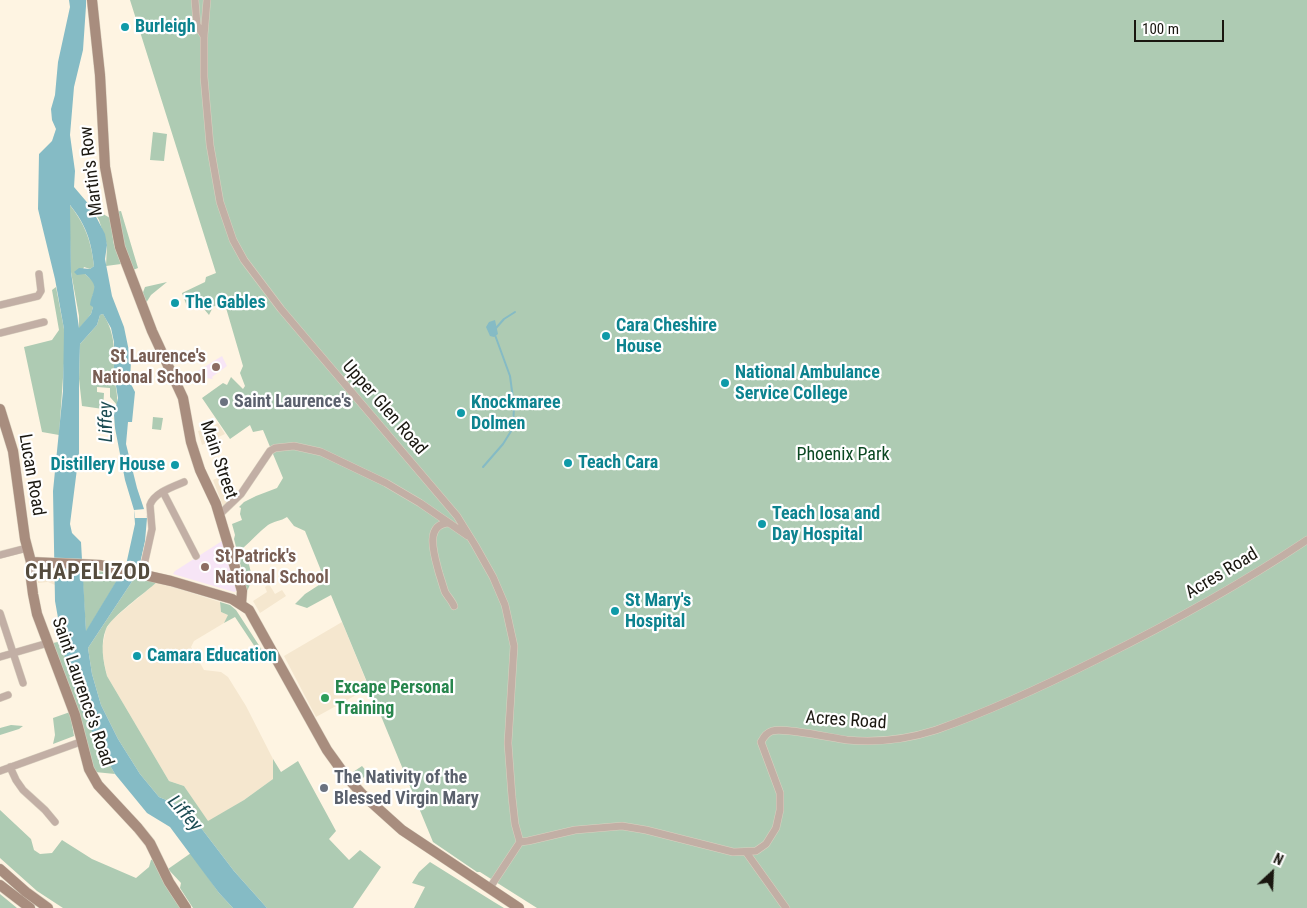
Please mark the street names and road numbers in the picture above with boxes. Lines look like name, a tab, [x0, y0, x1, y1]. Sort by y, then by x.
street label: Martin's Row	[76, 125, 108, 217]
street label: Upper Glen Road	[337, 356, 431, 460]
street label: Main Street	[195, 418, 241, 502]
street label: Lucan Road	[13, 432, 49, 518]
street label: Acres Road	[1182, 544, 1262, 604]
street label: Saint Laurence's Road	[46, 615, 118, 769]
street label: Acres Road	[805, 707, 887, 735]

